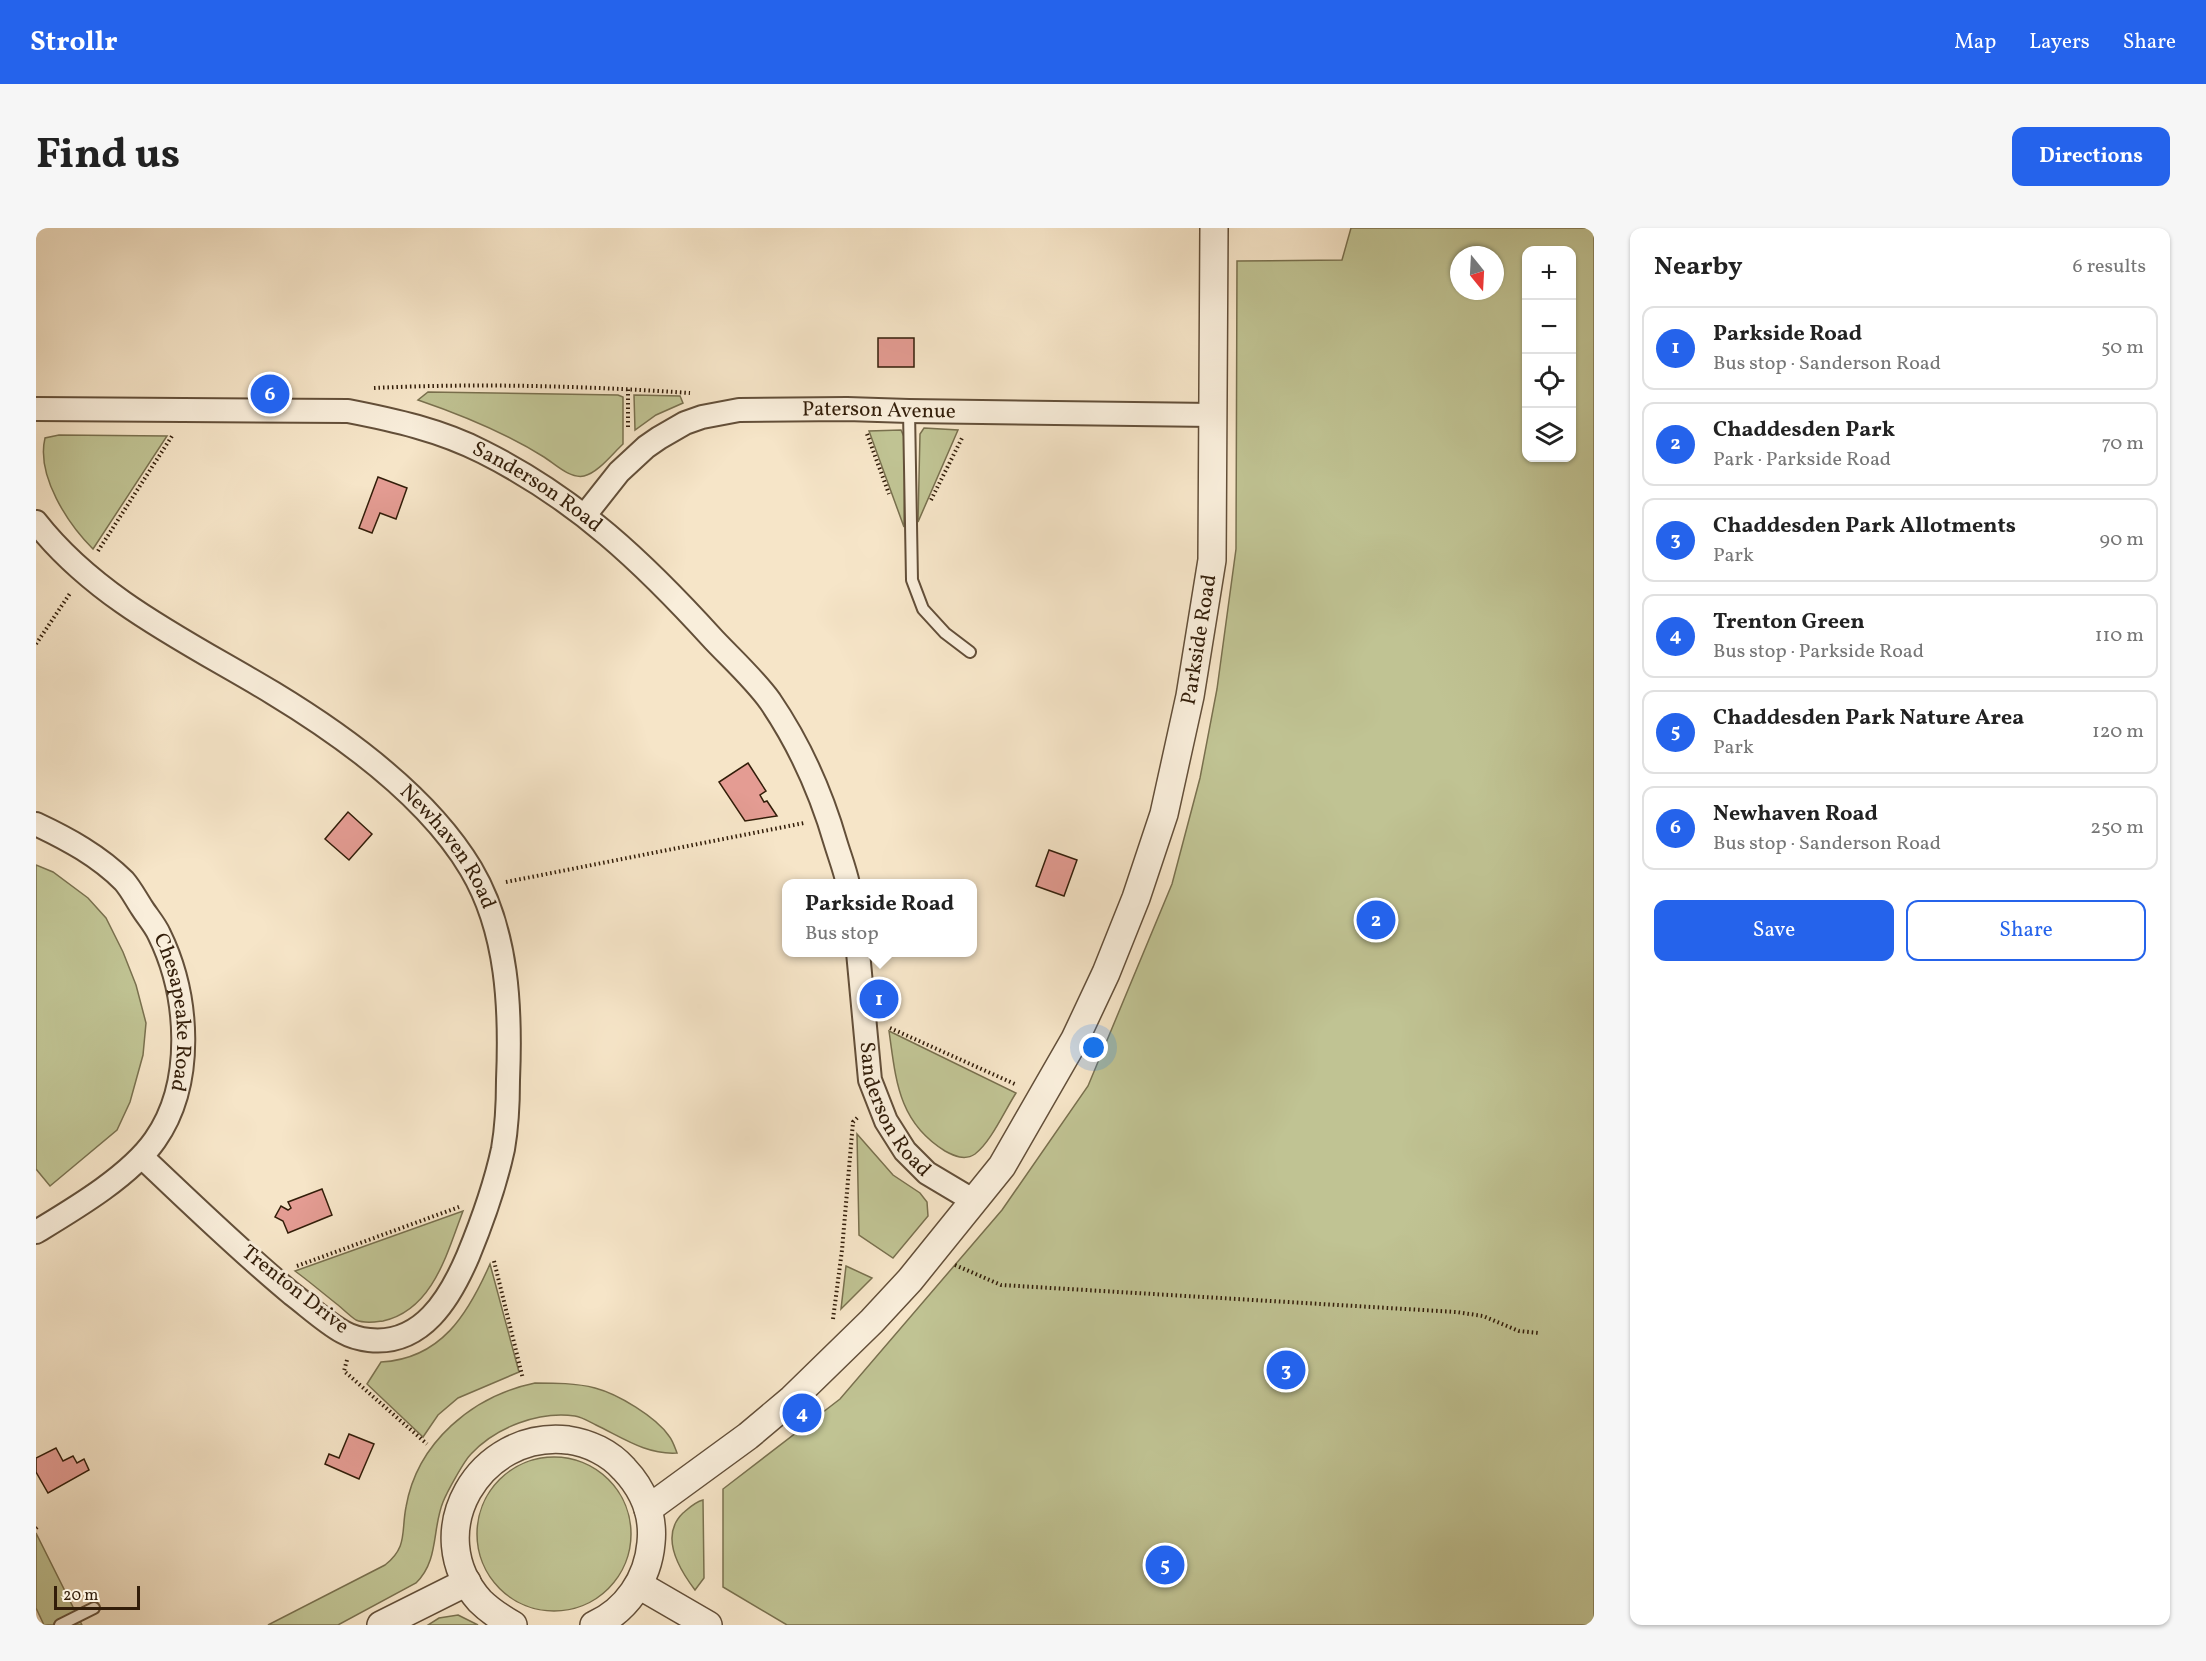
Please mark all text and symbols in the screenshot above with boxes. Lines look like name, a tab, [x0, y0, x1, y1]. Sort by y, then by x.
text: Strollr	[30, 23, 118, 62]
text: Map	[1954, 28, 1996, 57]
text: Layers	[2029, 28, 2090, 57]
text: Share	[2123, 28, 2176, 57]
text: Find us	[36, 127, 180, 186]
button: Directions	[2012, 127, 2170, 186]
north arrow	[1450, 246, 1504, 300]
map controls	[1522, 246, 1576, 462]
button: +	[1522, 246, 1576, 300]
text: Nearby	[1654, 249, 1743, 285]
text: 6 results	[2073, 253, 2146, 281]
button: −	[1522, 300, 1576, 354]
text: Parkside Road	[1713, 319, 1862, 350]
text: 1	[1671, 334, 1680, 362]
text: 50 m	[2101, 334, 2144, 362]
text: Bus stop · Sanderson Road	[1713, 350, 1941, 378]
button: locate	[1522, 354, 1576, 408]
pin: 6	[250, 372, 290, 416]
street label: Paterson Avenue	[802, 394, 956, 426]
button: layers	[1522, 408, 1576, 462]
text: Chaddesden Park	[1713, 415, 1895, 446]
text: 2	[1670, 430, 1681, 458]
text: 70 m	[2101, 430, 2144, 458]
street label: Sanderson Road	[467, 434, 609, 539]
text: Park · Parkside Road	[1713, 446, 1891, 474]
text: Chaddesden Park Allotments	[1713, 511, 2016, 542]
text: 3	[1670, 526, 1681, 554]
text: 90 m	[2100, 526, 2144, 554]
text: Park	[1713, 542, 1754, 570]
street label: Parkside Road	[1174, 572, 1224, 708]
text: Trenton Green	[1713, 607, 1865, 638]
text: 4	[1669, 622, 1682, 650]
text: 110 m	[2095, 622, 2144, 650]
text: Bus stop · Parkside Road	[1713, 638, 1924, 666]
text: Chaddesden Park Nature Area	[1713, 703, 2024, 734]
text: 5	[1671, 718, 1680, 746]
text: 120 m	[2092, 718, 2144, 746]
text: Park	[1713, 734, 1754, 762]
street label: Newhaven Road	[393, 778, 503, 913]
text: Newhaven Road	[1713, 799, 1878, 830]
text: 6	[1670, 814, 1681, 842]
text: 250 m	[2090, 814, 2144, 842]
text: Bus stop · Sanderson Road	[1713, 830, 1941, 858]
popup	[782, 879, 977, 957]
text: Parkside Road	[805, 889, 954, 920]
pin: 2	[1356, 898, 1396, 942]
button: Save	[1654, 900, 1894, 961]
button: Share	[1906, 900, 2146, 961]
text: Bus stop	[805, 920, 879, 948]
street label: Chesapeake Road	[146, 928, 198, 1095]
pin: 1	[860, 976, 898, 1022]
your location	[1079, 1033, 1108, 1062]
street label: Sanderson Road	[852, 1040, 938, 1184]
street label: Trenton Drive	[235, 1239, 355, 1341]
pin: 3	[1266, 1348, 1306, 1392]
pin: 4	[782, 1390, 822, 1436]
pin: 5	[1146, 1542, 1184, 1588]
scale bar	[54, 1583, 140, 1610]
text: 20 m	[63, 1585, 98, 1607]

